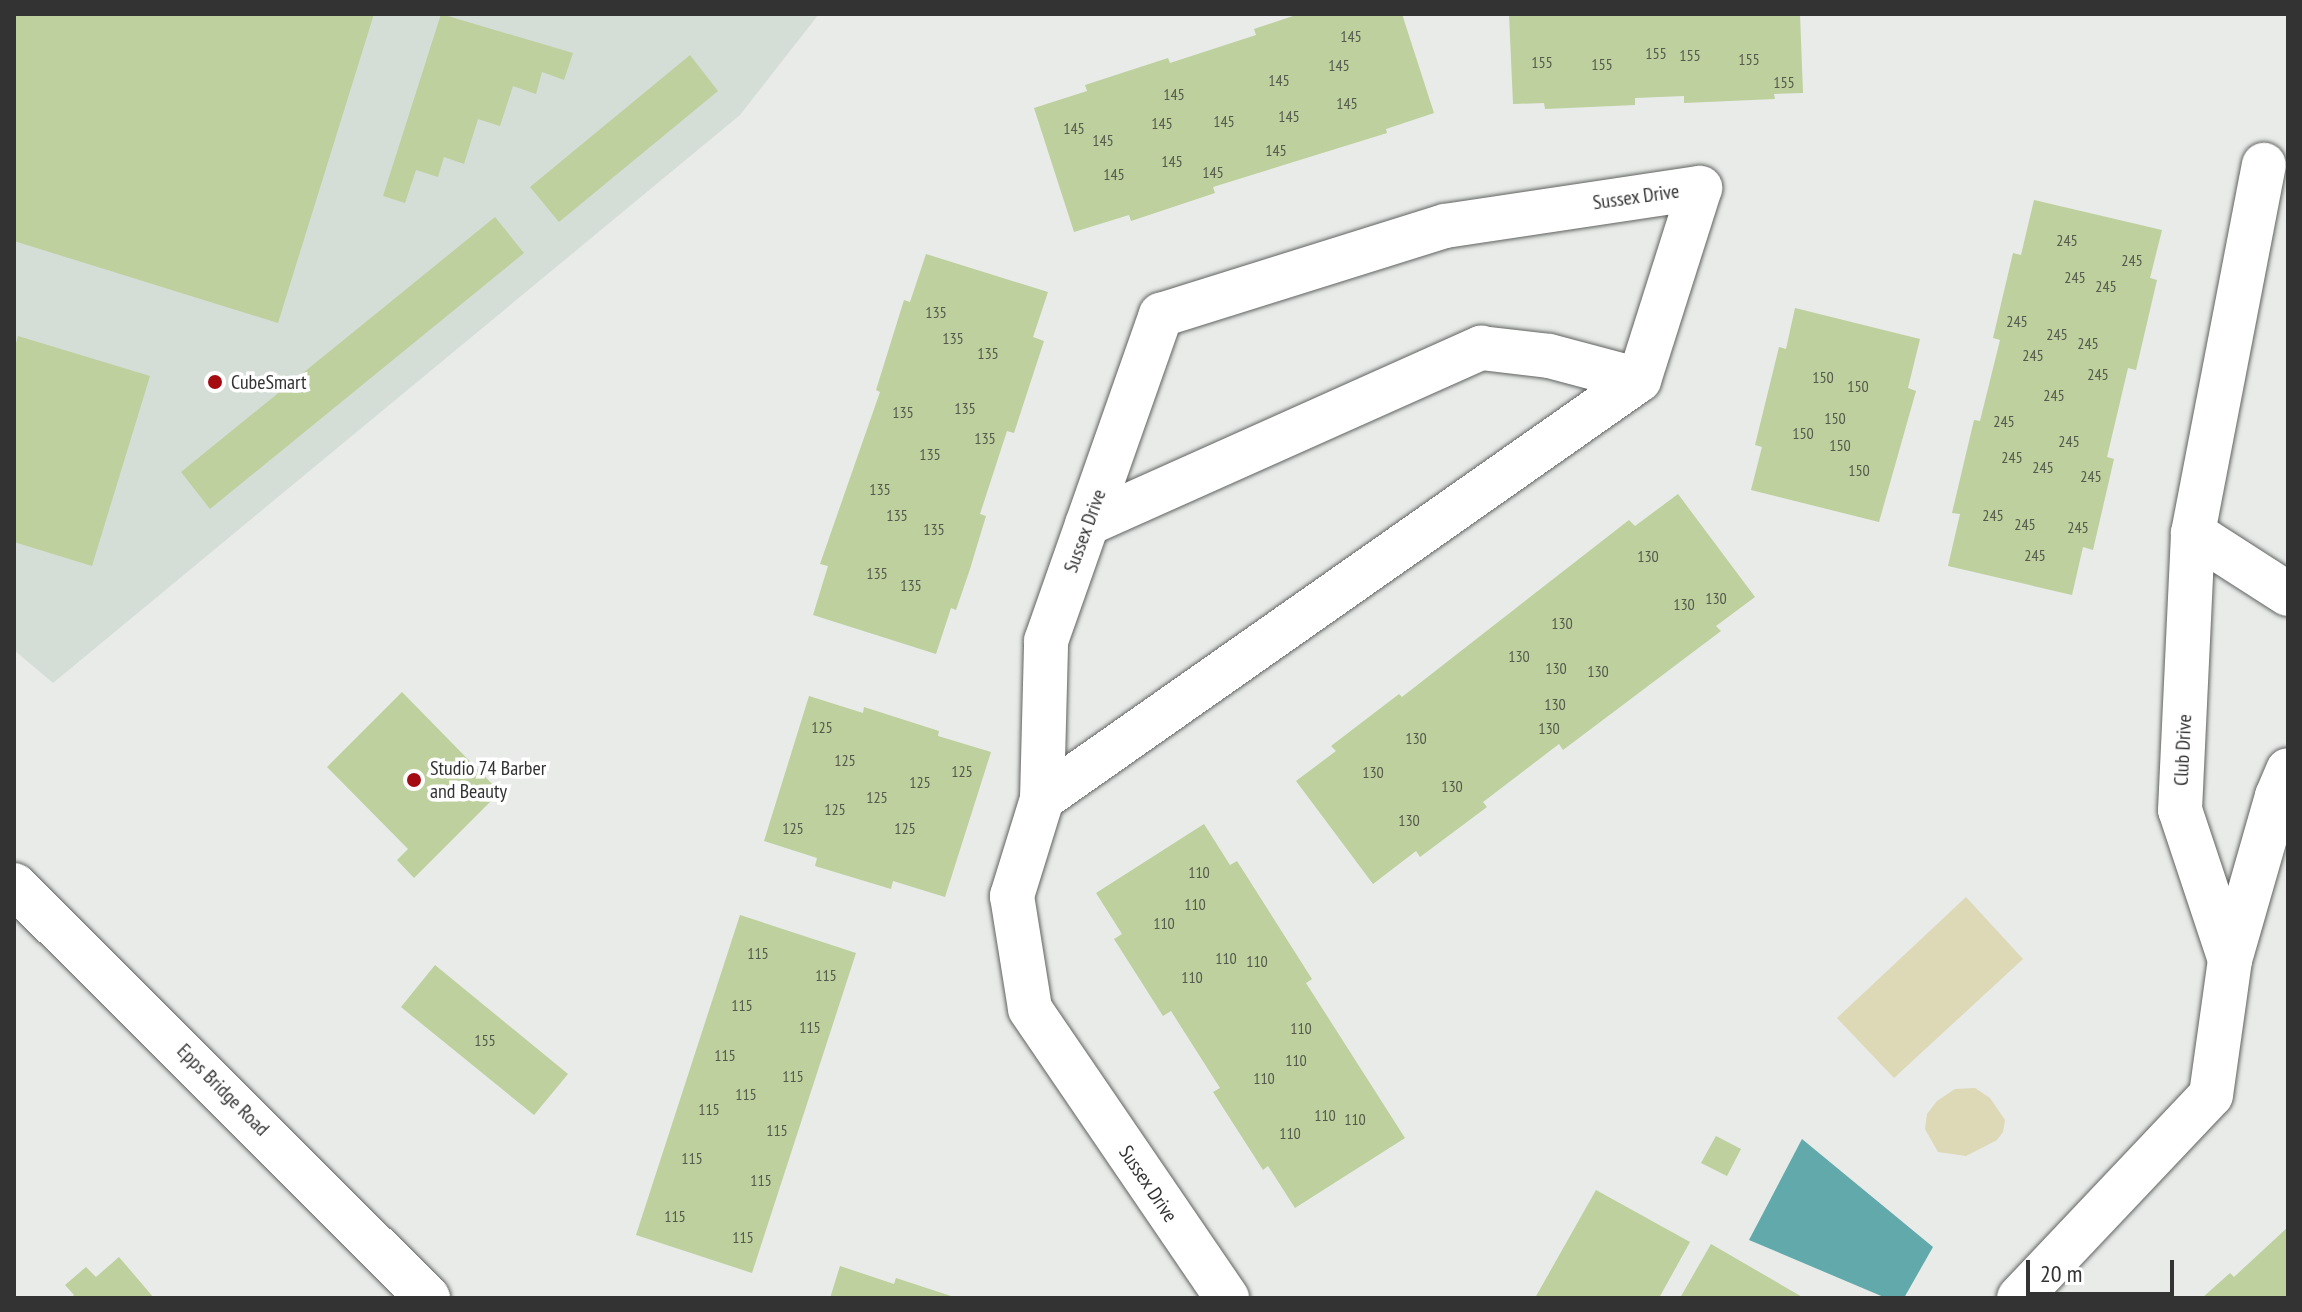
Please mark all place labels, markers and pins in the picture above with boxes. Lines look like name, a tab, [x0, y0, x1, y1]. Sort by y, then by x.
place label: CubeSmart	[231, 370, 307, 394]
marker: CubeSmart	[206, 373, 224, 391]
place label: Studio 74 Barber and Beauty	[430, 756, 546, 803]
marker: Studio 74 Barber and Beauty	[405, 771, 423, 789]

